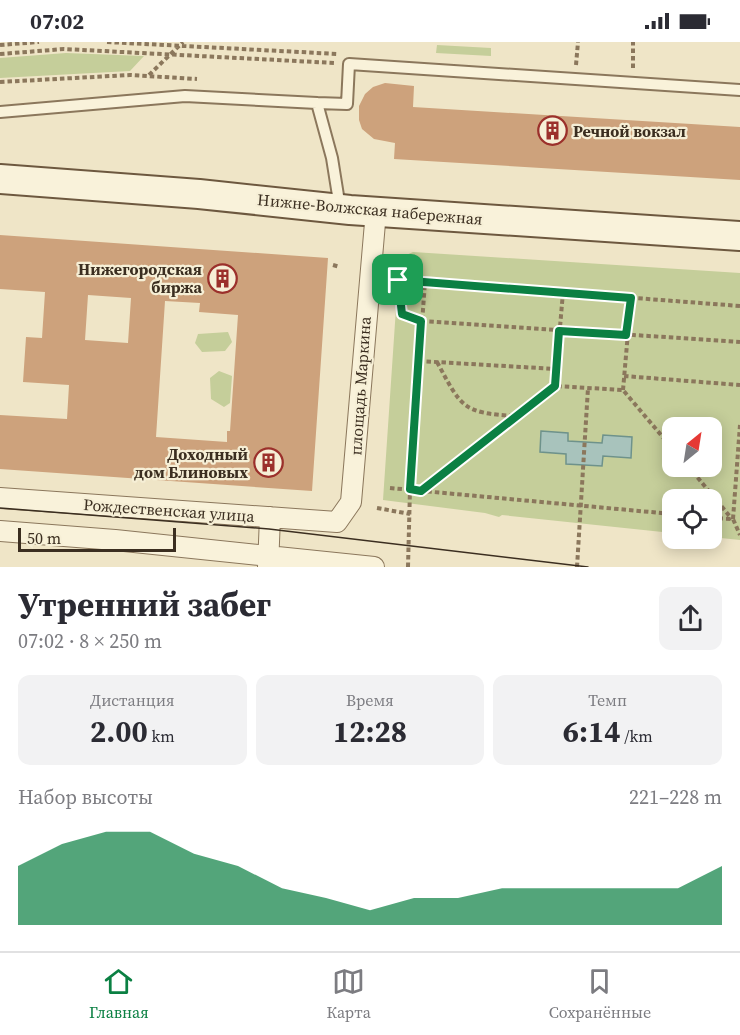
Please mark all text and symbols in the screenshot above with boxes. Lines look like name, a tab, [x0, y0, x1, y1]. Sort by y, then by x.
text: 07:02	[30, 6, 84, 36]
building icon: Речной вокзал	[536, 115, 568, 147]
place label: Речной вокзал	[573, 120, 686, 142]
street label: Нижне-Волжская набережная	[256, 188, 484, 230]
pin	[372, 254, 423, 305]
place label: Нижегородская биржа	[78, 258, 202, 298]
building icon: Нижегородская биржа	[207, 262, 239, 294]
icon: arrive	[381, 263, 414, 296]
street label: площадь Маркина	[344, 315, 376, 456]
north arrow	[662, 417, 722, 477]
map controls	[662, 417, 722, 549]
place label: Доходный дом Блиновых	[134, 443, 248, 483]
building icon: Доходный дом Блиновых	[253, 447, 285, 479]
button: locate	[662, 489, 722, 549]
street label: Рождественская улица	[83, 493, 256, 527]
scale bar	[18, 525, 176, 552]
text: 50 m	[27, 527, 61, 549]
text: Утренний забег	[18, 582, 271, 627]
button: share	[659, 587, 722, 650]
text: 07:02 · 8 × 250 m	[18, 627, 162, 655]
text: Дистанция	[90, 689, 175, 711]
text: Время	[346, 689, 394, 711]
text: Темп	[588, 689, 627, 711]
text: 2.00	[90, 711, 148, 752]
text: 12:28	[333, 711, 407, 752]
text: 6:14	[563, 711, 620, 752]
text: km	[148, 725, 175, 747]
text: /km	[620, 725, 653, 747]
text: Набор высоты	[18, 783, 153, 811]
text: 221–228 m	[629, 783, 722, 811]
tab: Главная	[89, 965, 149, 1023]
tab: Карта	[327, 965, 371, 1023]
tab: Сохранённые	[549, 965, 651, 1023]

